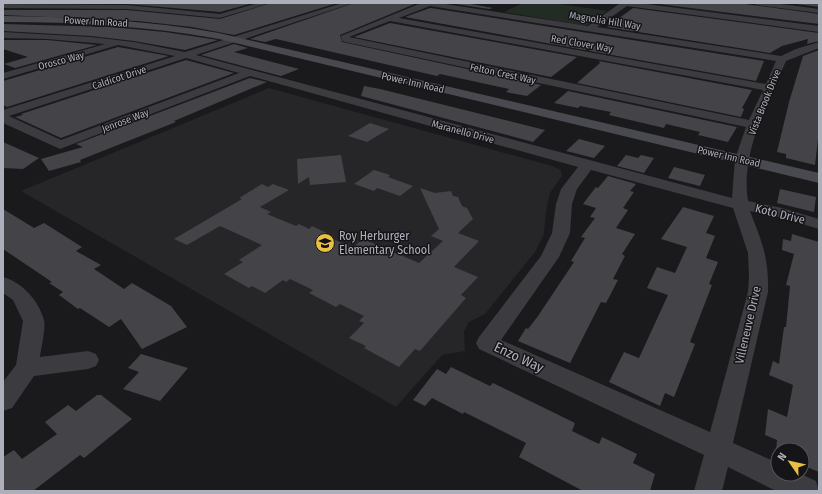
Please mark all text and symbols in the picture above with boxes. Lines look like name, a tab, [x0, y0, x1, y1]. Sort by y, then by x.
street label: Magnolia Hill Way	[568, 9, 642, 33]
street label: Power Inn Road	[64, 14, 128, 30]
street label: Red Clover Way	[550, 33, 614, 55]
street label: Orosco Way	[37, 49, 86, 73]
street label: Felton Crest Way	[469, 61, 537, 87]
street label: Caldicot Drive	[91, 64, 148, 92]
street label: Vista Brook Drive	[746, 68, 784, 137]
street label: Power Inn Road	[380, 70, 445, 96]
street label: Jenrose Way	[100, 106, 151, 135]
street label: Maranello Drive	[430, 118, 495, 146]
street label: Power Inn Road	[696, 144, 761, 170]
street label: Koto Drive	[754, 201, 806, 227]
place label: Roy Herburger Elementary School	[339, 229, 430, 257]
school or university icon: Roy Herburger Elementary School	[314, 232, 336, 254]
street label: Villeneuve Drive	[732, 285, 764, 365]
street label: Enzo Way	[491, 339, 547, 377]
north arrow	[770, 442, 810, 482]
text: N	[775, 450, 789, 463]

